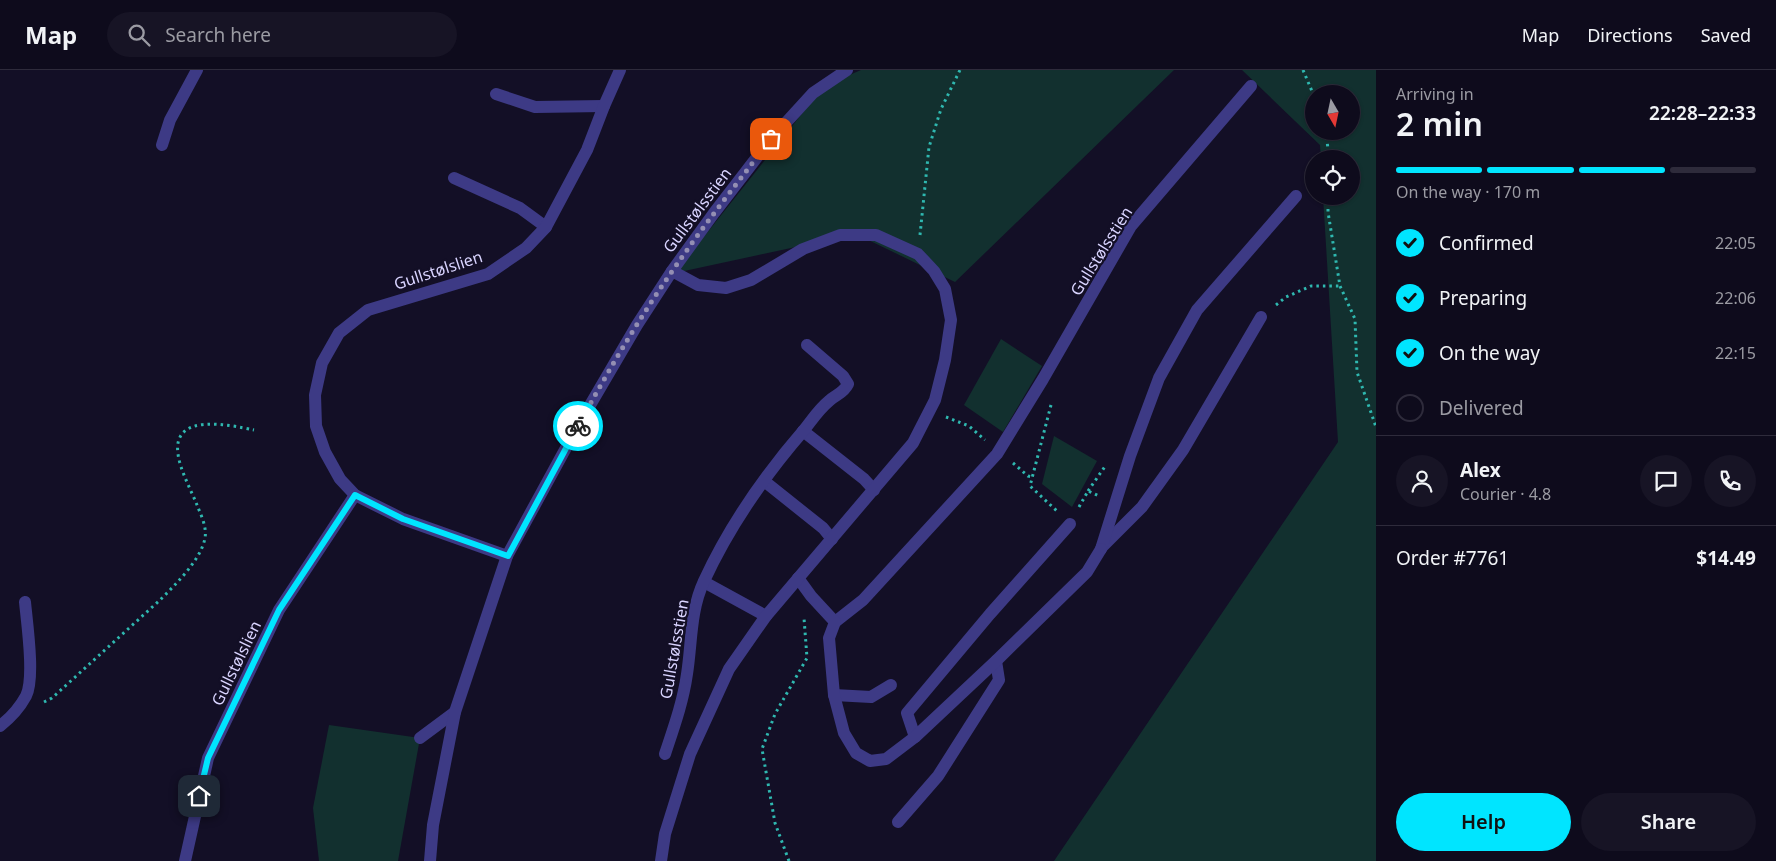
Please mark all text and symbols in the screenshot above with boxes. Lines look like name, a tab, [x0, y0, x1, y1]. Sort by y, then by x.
search box	[107, 12, 457, 57]
text: Map	[25, 18, 77, 51]
icon: search	[125, 21, 153, 49]
text: Search here	[165, 22, 271, 48]
text: Map	[1522, 23, 1559, 47]
text: Directions	[1587, 23, 1673, 47]
text: Saved	[1701, 23, 1751, 47]
text: Arriving in	[1396, 83, 1474, 105]
north arrow	[1305, 85, 1360, 140]
map controls	[1305, 85, 1360, 205]
text: 22:28–22:33	[1649, 100, 1756, 126]
text: 2 min	[1396, 102, 1483, 145]
pin	[750, 118, 792, 160]
icon: bag	[757, 125, 785, 153]
button: locate	[1305, 150, 1360, 205]
street label: Gullstølsstien	[658, 163, 736, 257]
text: On the way · 170 m	[1396, 181, 1540, 203]
street label: Gullstølsstien	[1065, 202, 1137, 300]
icon: check	[1396, 229, 1424, 257]
text: Confirmed	[1439, 230, 1534, 256]
text: 22:05	[1715, 232, 1756, 254]
street label: Gullstølslien	[391, 245, 485, 295]
icon: check	[1396, 284, 1424, 312]
text: Preparing	[1439, 285, 1527, 311]
text: 22:06	[1715, 287, 1756, 309]
icon: check	[1396, 339, 1424, 367]
text: On the way	[1439, 340, 1540, 366]
text: 22:15	[1715, 342, 1756, 364]
text: Delivered	[1439, 395, 1524, 421]
courier	[553, 401, 603, 451]
icon: bike	[564, 412, 592, 440]
button: person	[1396, 455, 1448, 507]
button: chat	[1640, 455, 1692, 507]
button: phone	[1704, 455, 1756, 507]
text: Alex	[1460, 457, 1501, 483]
text: Courier · 4.8	[1460, 483, 1551, 505]
text: Order #7761	[1396, 545, 1509, 571]
text: $14.49	[1696, 545, 1756, 571]
street label: Gullstølsstien	[654, 597, 694, 701]
street label: Gullstølslien	[206, 617, 266, 709]
pin	[178, 775, 220, 817]
icon: home	[185, 782, 213, 810]
button: Help	[1396, 793, 1571, 851]
button: Share	[1581, 793, 1756, 851]

